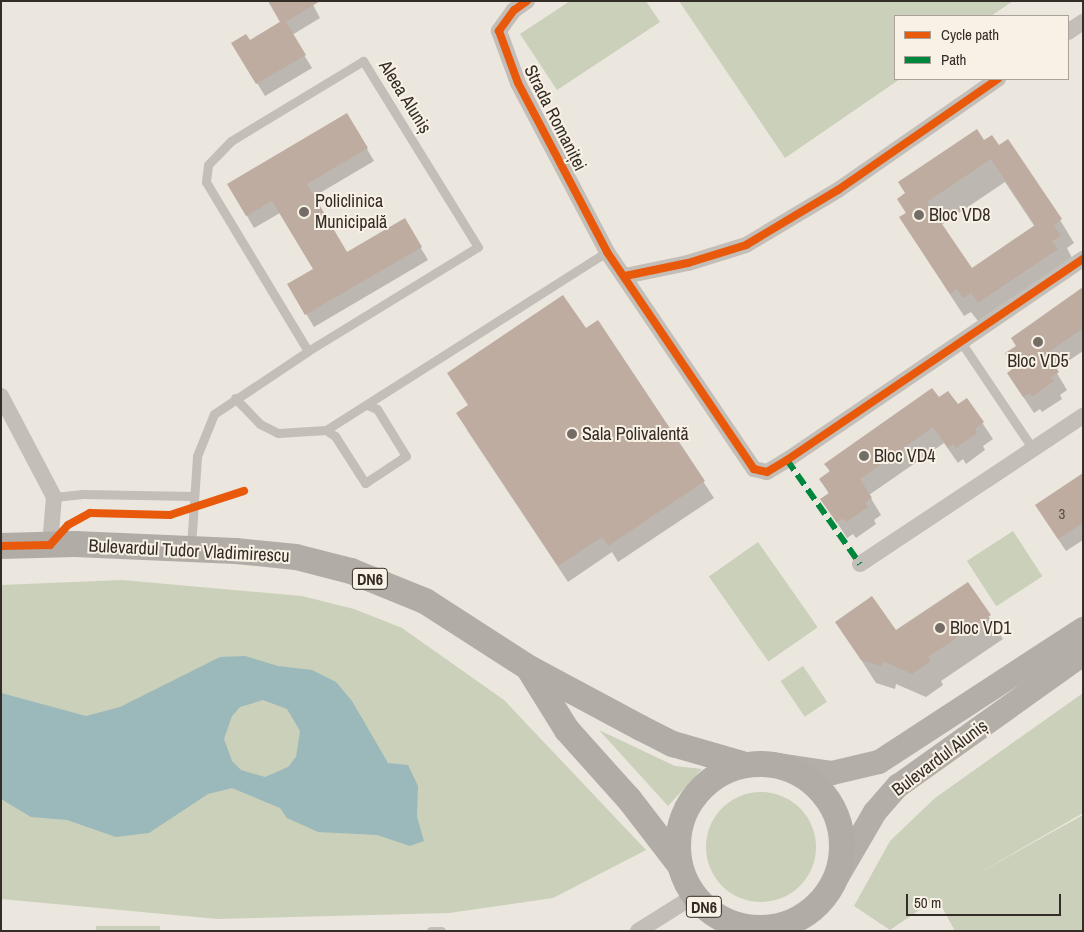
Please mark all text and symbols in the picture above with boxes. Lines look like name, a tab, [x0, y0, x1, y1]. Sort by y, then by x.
legend	[894, 15, 1069, 80]
text: Cycle path	[941, 24, 999, 45]
text: Path	[941, 49, 966, 70]
street label: Aleea Aluniș	[374, 56, 436, 138]
street label: Strada Romaniței	[519, 62, 591, 174]
place label: Policlinica Municipală	[315, 191, 387, 233]
place label: Bloc VD8	[929, 204, 991, 226]
marker: Policlinica Municipală	[297, 205, 311, 219]
marker: Bloc VD8	[913, 209, 925, 221]
marker: Bloc VD5	[1032, 336, 1044, 348]
place label: Bloc VD5	[1007, 350, 1069, 372]
place label: Sala Polivalentă	[582, 423, 689, 445]
marker: Sala Polivalentă	[566, 428, 578, 440]
place label: Bloc VD4	[874, 445, 936, 467]
marker: Bloc VD4	[858, 450, 870, 462]
house number: 3	[1059, 505, 1065, 523]
street label: Bulevardul Tudor Vladimirescu	[88, 535, 290, 567]
road number: DN6	[351, 566, 389, 592]
place label: Bloc VD1	[950, 617, 1012, 639]
marker: Bloc VD1	[934, 622, 946, 634]
street label: Bulevardul Aluniș	[888, 715, 992, 801]
scale bar	[909, 884, 1064, 916]
text: 50 m	[914, 892, 941, 913]
road number: DN6	[685, 894, 723, 920]

